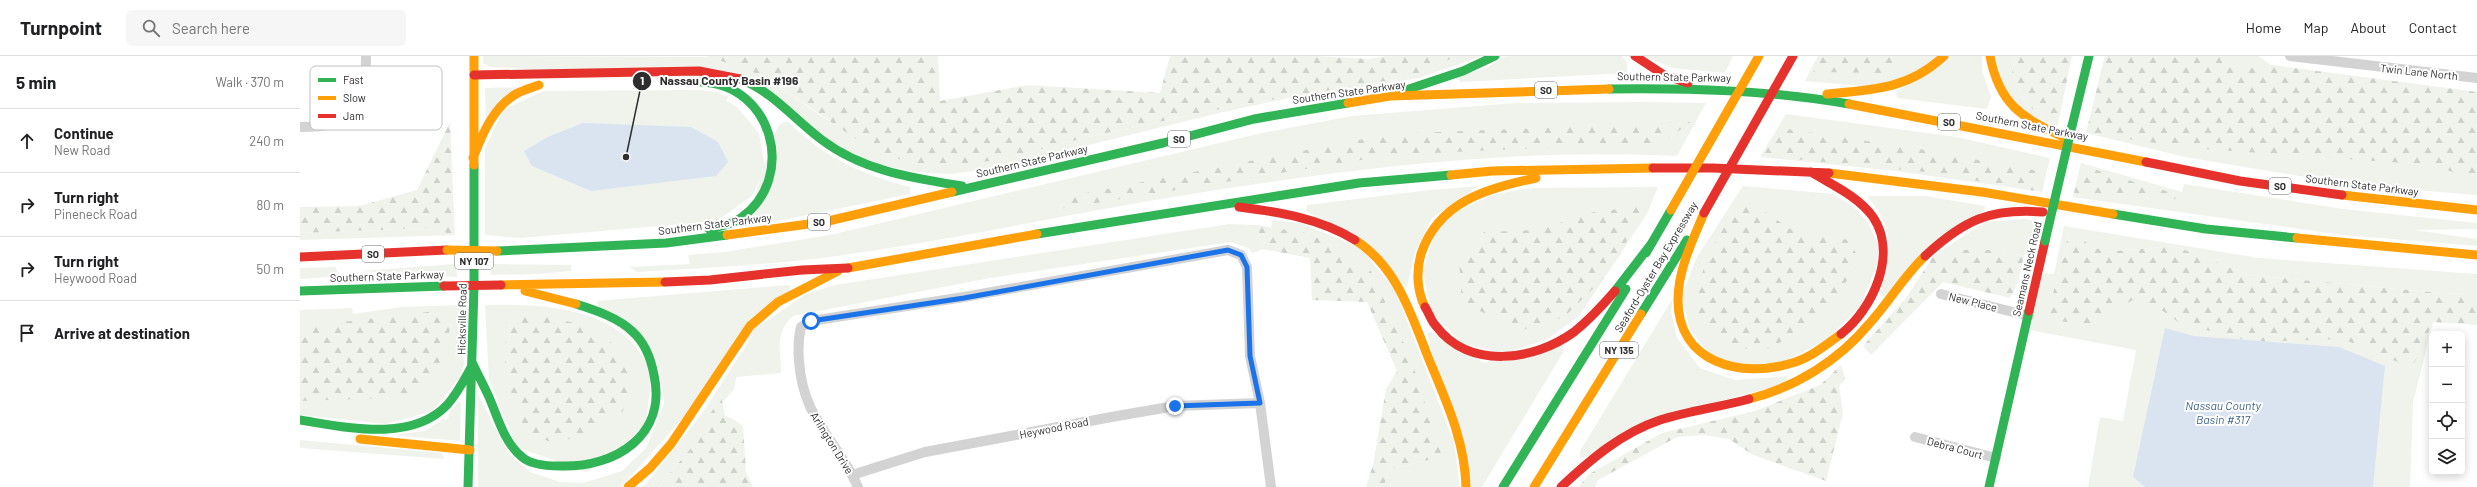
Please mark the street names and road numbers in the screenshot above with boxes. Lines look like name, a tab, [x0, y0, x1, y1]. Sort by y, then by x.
street label: Twin Lane North	[2380, 61, 2459, 82]
street label: Southern State Parkway	[1617, 69, 1731, 84]
street label: Southern State Parkway	[1292, 77, 1406, 106]
road number: SO	[1535, 82, 1557, 98]
street label: Southern State Parkway	[1975, 108, 2089, 143]
road number: SO	[1938, 114, 1960, 130]
road number: SO	[1168, 131, 1190, 147]
street label: Southern State Parkway	[975, 141, 1089, 180]
street label: Southern State Parkway	[2305, 171, 2419, 198]
road number: SO	[2269, 178, 2291, 194]
street label: Seaford-Oyster Bay Expressway	[1611, 199, 1700, 334]
street label: Southern State Parkway	[658, 210, 772, 237]
road number: SO	[808, 214, 830, 230]
street label: Seamans Neck Road	[2009, 220, 2044, 318]
road number: SO	[362, 246, 384, 262]
road number: NY 107	[455, 253, 493, 269]
street label: Southern State Parkway	[330, 267, 444, 284]
street label: Hicksville Road	[454, 283, 469, 355]
street label: New Place	[1948, 289, 1999, 314]
road number: NY 135	[1600, 342, 1638, 358]
street label: Arlington Drive	[808, 409, 857, 476]
street label: Heywood Road	[1018, 414, 1090, 441]
street label: Debra Court	[1926, 434, 1984, 461]

